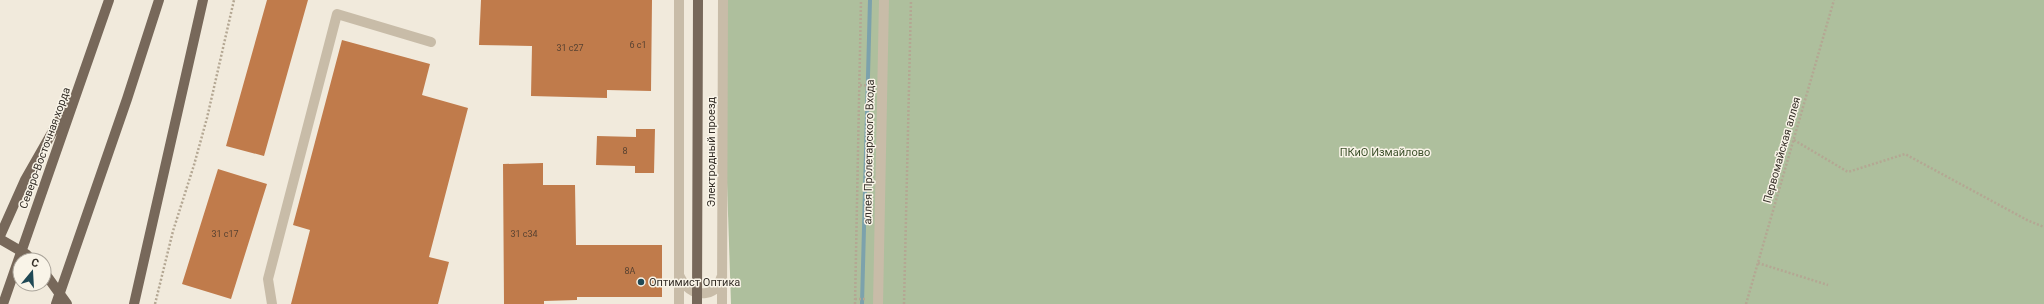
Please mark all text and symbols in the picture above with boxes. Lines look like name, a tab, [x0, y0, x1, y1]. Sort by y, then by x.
house number: 6 с1	[629, 40, 647, 50]
house number: 31 с27	[556, 43, 584, 53]
street label: аллея Пролетарского Входа	[861, 79, 877, 225]
street label: Северо-Восточная хорда	[17, 86, 73, 210]
street label: Первомайская аллея	[1761, 95, 1803, 205]
street label: Электродный проезд	[705, 97, 718, 207]
house number: 8	[622, 146, 628, 156]
park label: ПКиО Измайлово	[1340, 146, 1430, 159]
house number: 31 с17	[211, 229, 239, 239]
house number: 31 с34	[510, 229, 538, 239]
north arrow	[12, 252, 52, 292]
text: С	[30, 256, 40, 270]
house number: 8А	[625, 266, 636, 276]
place label: Оптимист Оптика	[649, 276, 740, 289]
marker: Оптимист Оптика	[636, 277, 646, 287]

